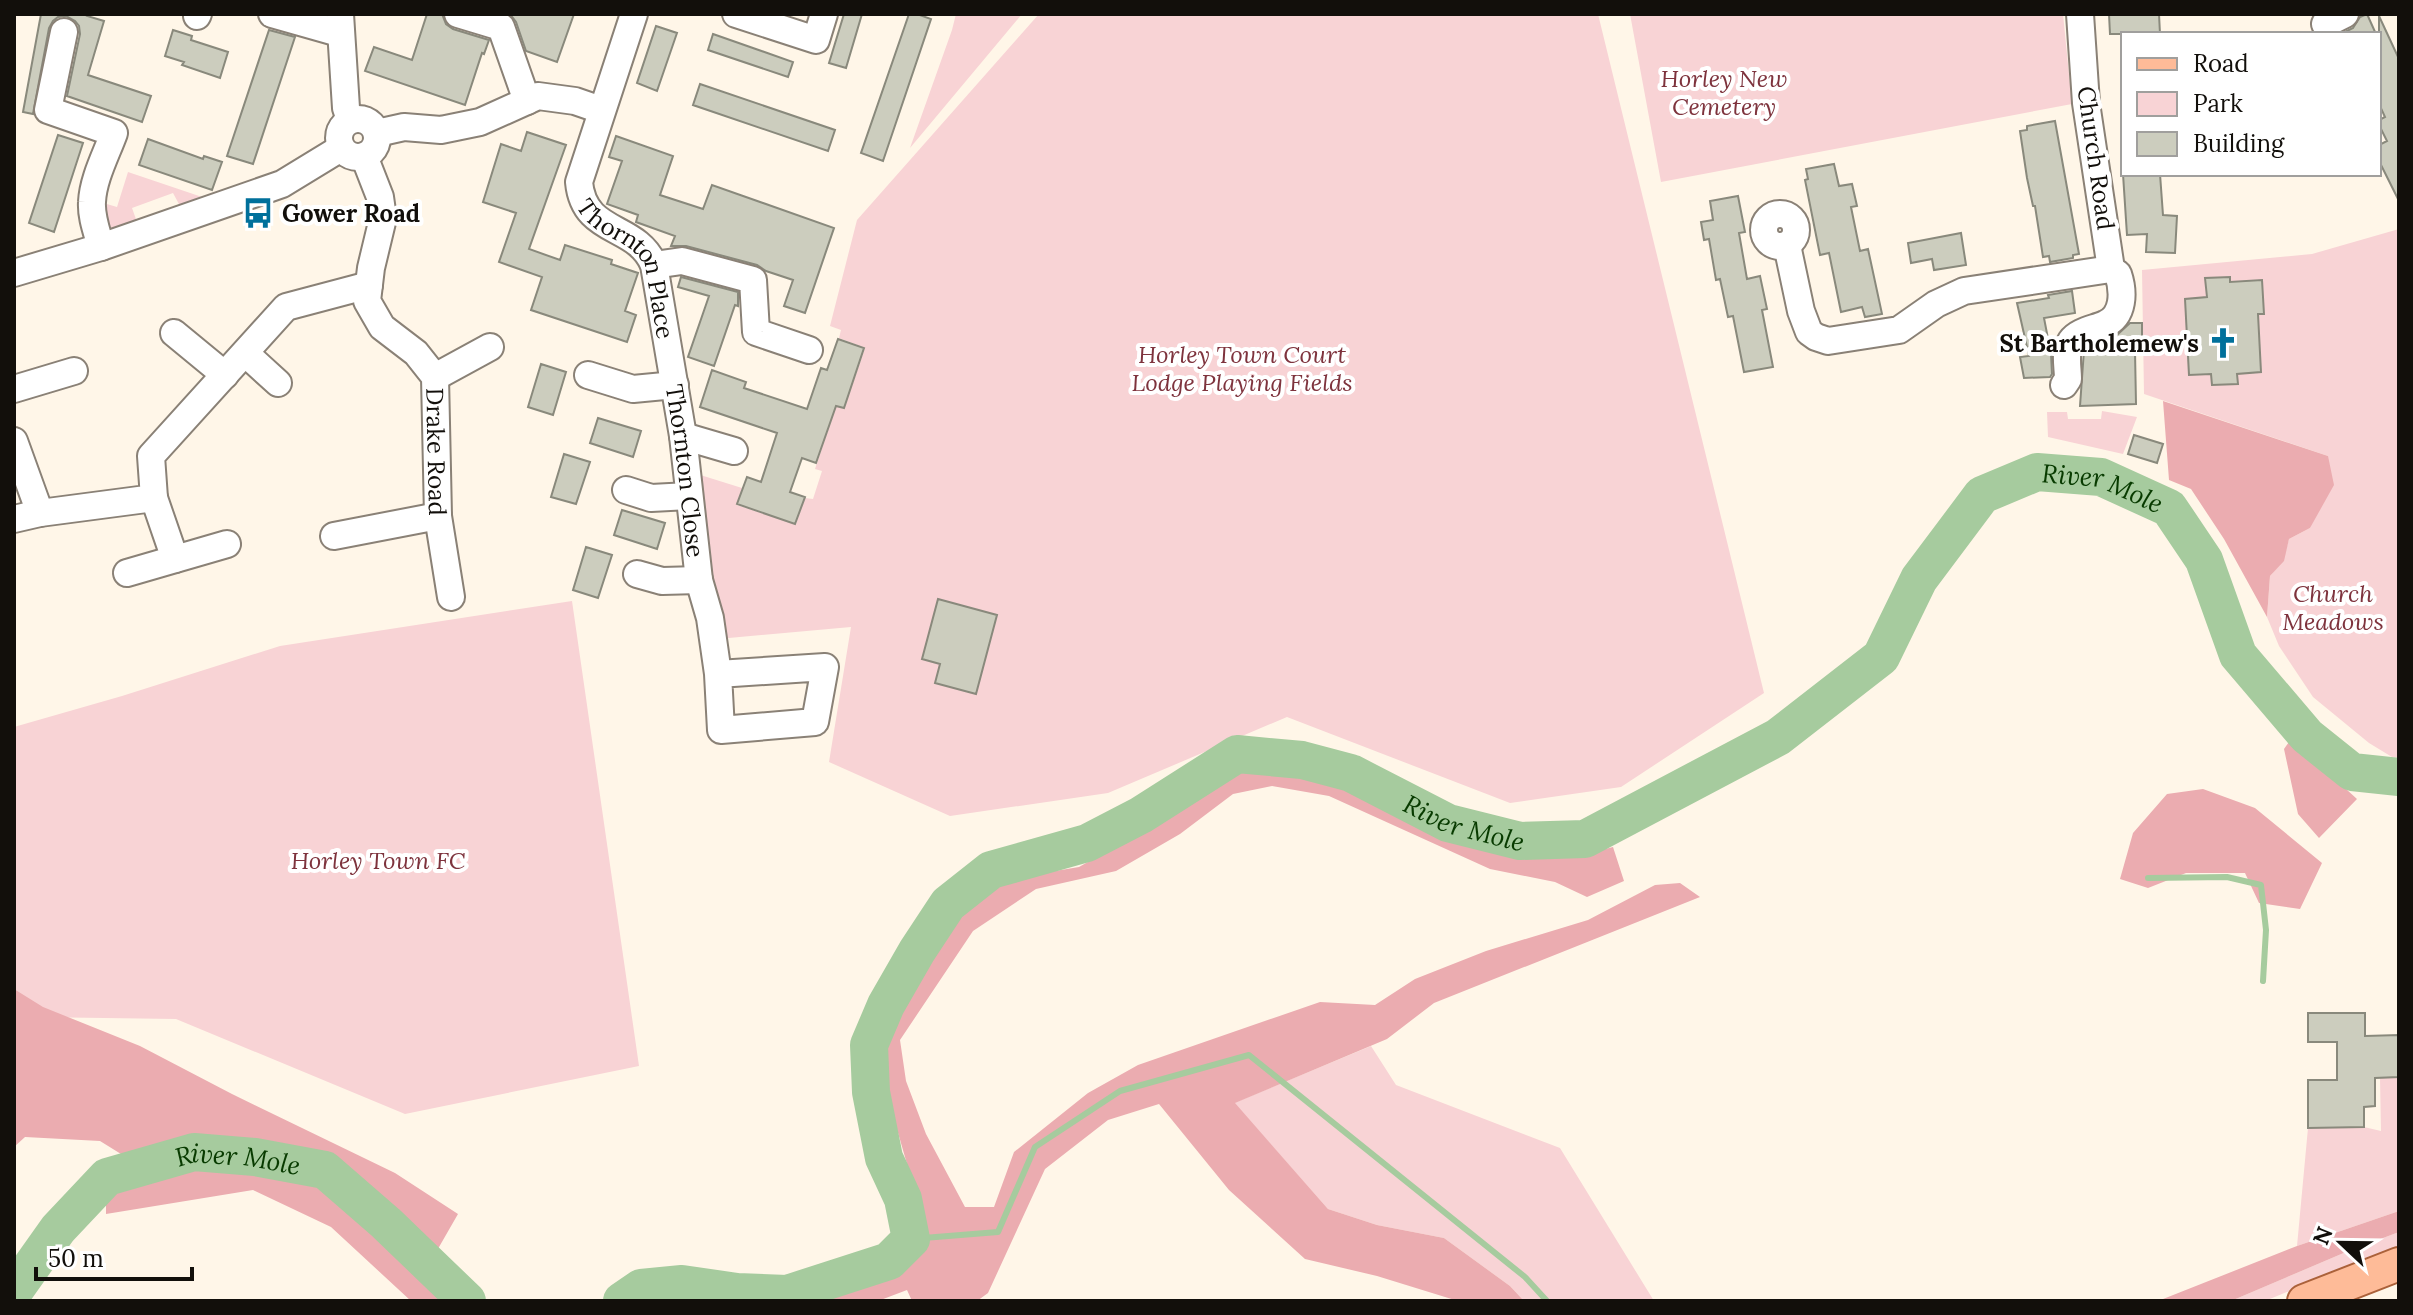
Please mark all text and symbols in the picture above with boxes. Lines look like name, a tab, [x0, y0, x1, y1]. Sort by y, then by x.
legend	[2121, 32, 2381, 176]
text: Road	[2193, 48, 2249, 79]
park label: Horley New Cemetery	[1661, 63, 1787, 122]
street label: Church Road	[2071, 84, 2121, 232]
text: Park	[2193, 88, 2243, 119]
text: Building	[2193, 128, 2285, 159]
street label: Thornton Place	[570, 193, 682, 341]
bus stop icon: Gower Road	[241, 196, 275, 230]
place label: Gower Road	[282, 198, 420, 229]
church icon: St Bartholemew's	[2206, 326, 2240, 360]
place label: St Bartholemew's	[2000, 328, 2199, 359]
park label: Horley Town Court Lodge Playing Fields	[1131, 339, 1353, 398]
street label: Thornton Close	[659, 382, 712, 559]
street label: Drake Road	[420, 387, 453, 516]
water label: River Mole	[2041, 456, 2169, 520]
park label: Church Meadows	[2282, 578, 2384, 637]
water label: River Mole	[1398, 786, 1528, 858]
park label: Horley Town FC	[291, 845, 465, 876]
water label: River Mole	[171, 1135, 303, 1182]
north arrow	[2301, 1203, 2381, 1283]
text: N	[2306, 1222, 2339, 1249]
scale bar	[36, 1231, 192, 1281]
text: 50 m	[48, 1243, 104, 1274]

